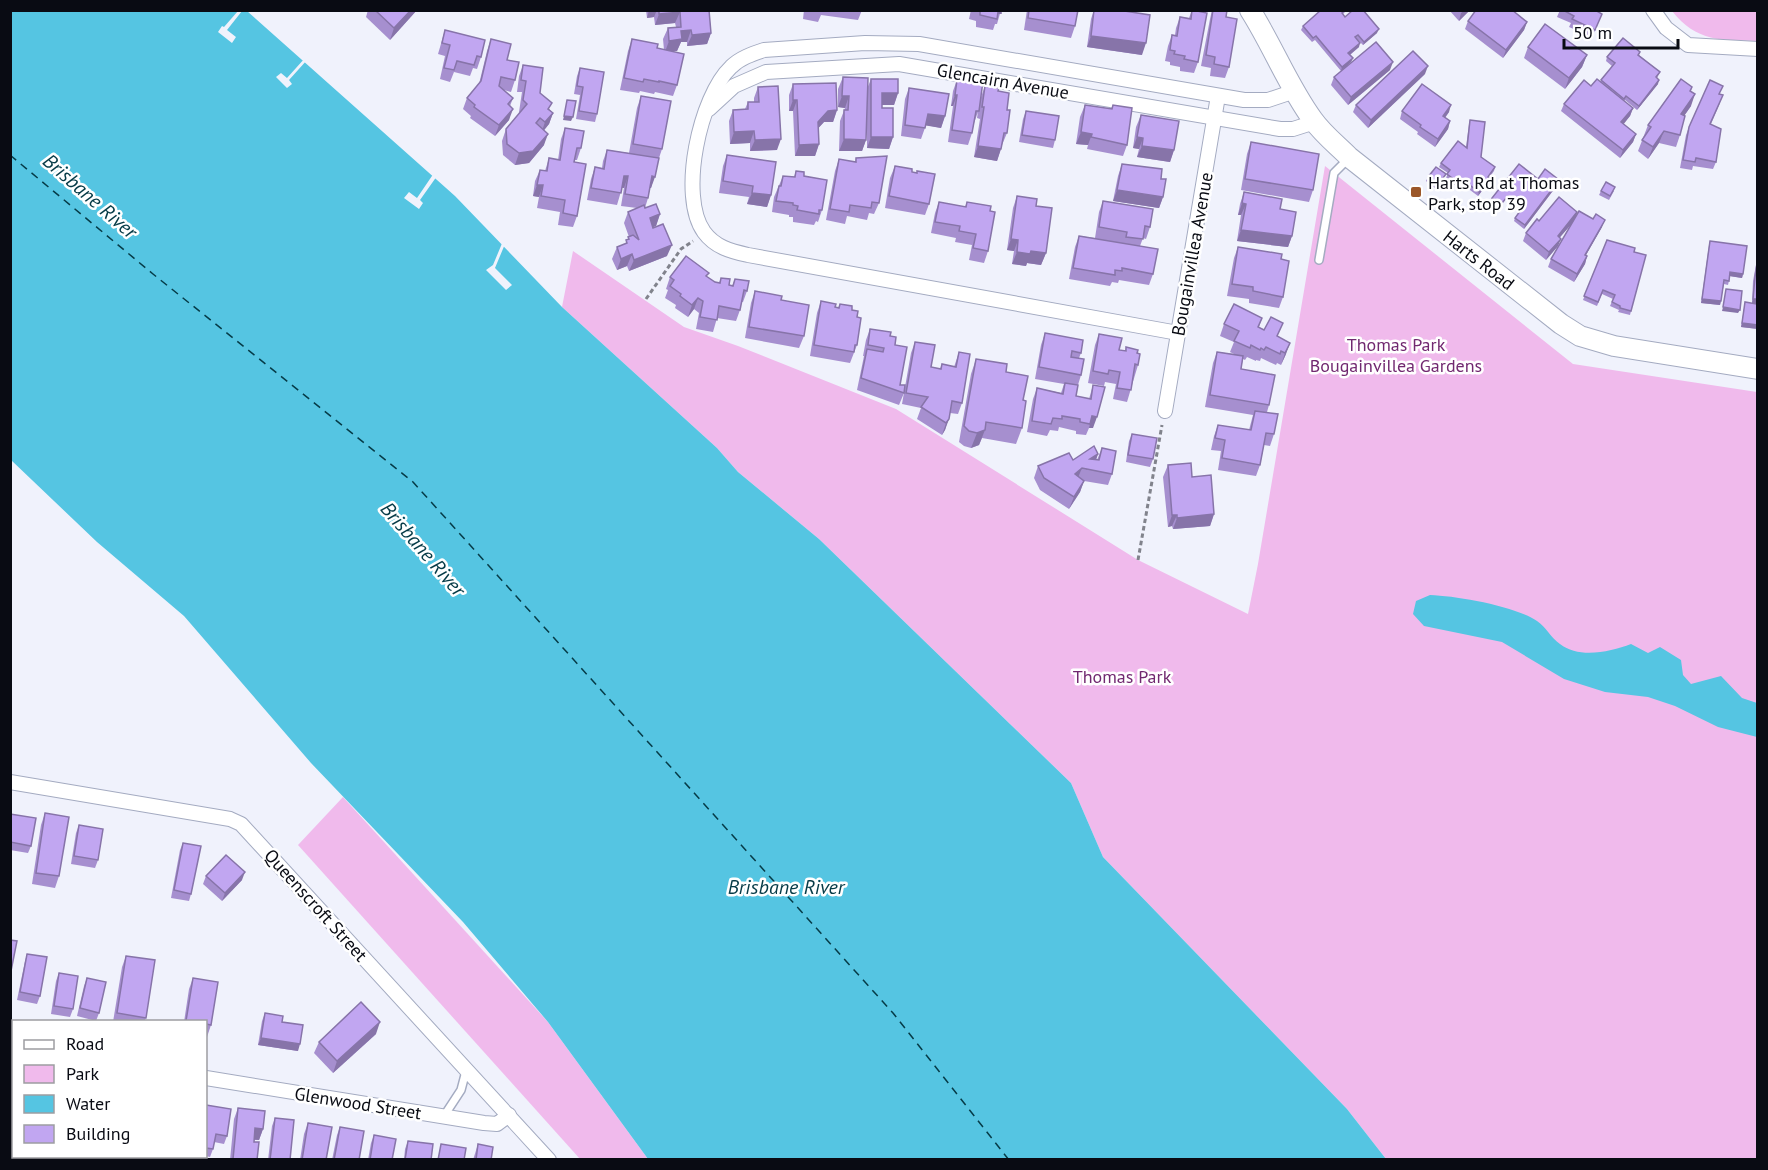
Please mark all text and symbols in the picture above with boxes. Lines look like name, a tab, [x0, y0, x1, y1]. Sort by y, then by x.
scale bar	[1564, 12, 1678, 50]
text: 50 m	[1573, 21, 1612, 44]
street label: Glencairn Avenue	[935, 58, 1071, 104]
water label: Brisbane River	[37, 148, 144, 245]
street label: Bougainvillea Avenue	[1166, 170, 1218, 338]
place label: Harts Rd at Thomas Park, stop 39	[1428, 171, 1579, 215]
marker: Harts Rd at Thomas Park, stop 39	[1409, 185, 1423, 199]
street label: Harts Road	[1439, 225, 1519, 295]
park label: Thomas Park Bougainvillea Gardens	[1310, 333, 1482, 377]
water label: Brisbane River	[375, 496, 472, 603]
park label: Thomas Park	[1073, 665, 1172, 688]
street label: Queenscroft Street	[259, 844, 373, 966]
water label: Brisbane River	[728, 874, 846, 900]
legend	[12, 1020, 207, 1158]
text: Road	[66, 1032, 104, 1055]
text: Park	[66, 1062, 99, 1085]
street label: Glenwood Street	[293, 1082, 423, 1124]
text: Water	[66, 1092, 110, 1115]
text: Building	[66, 1122, 130, 1145]

